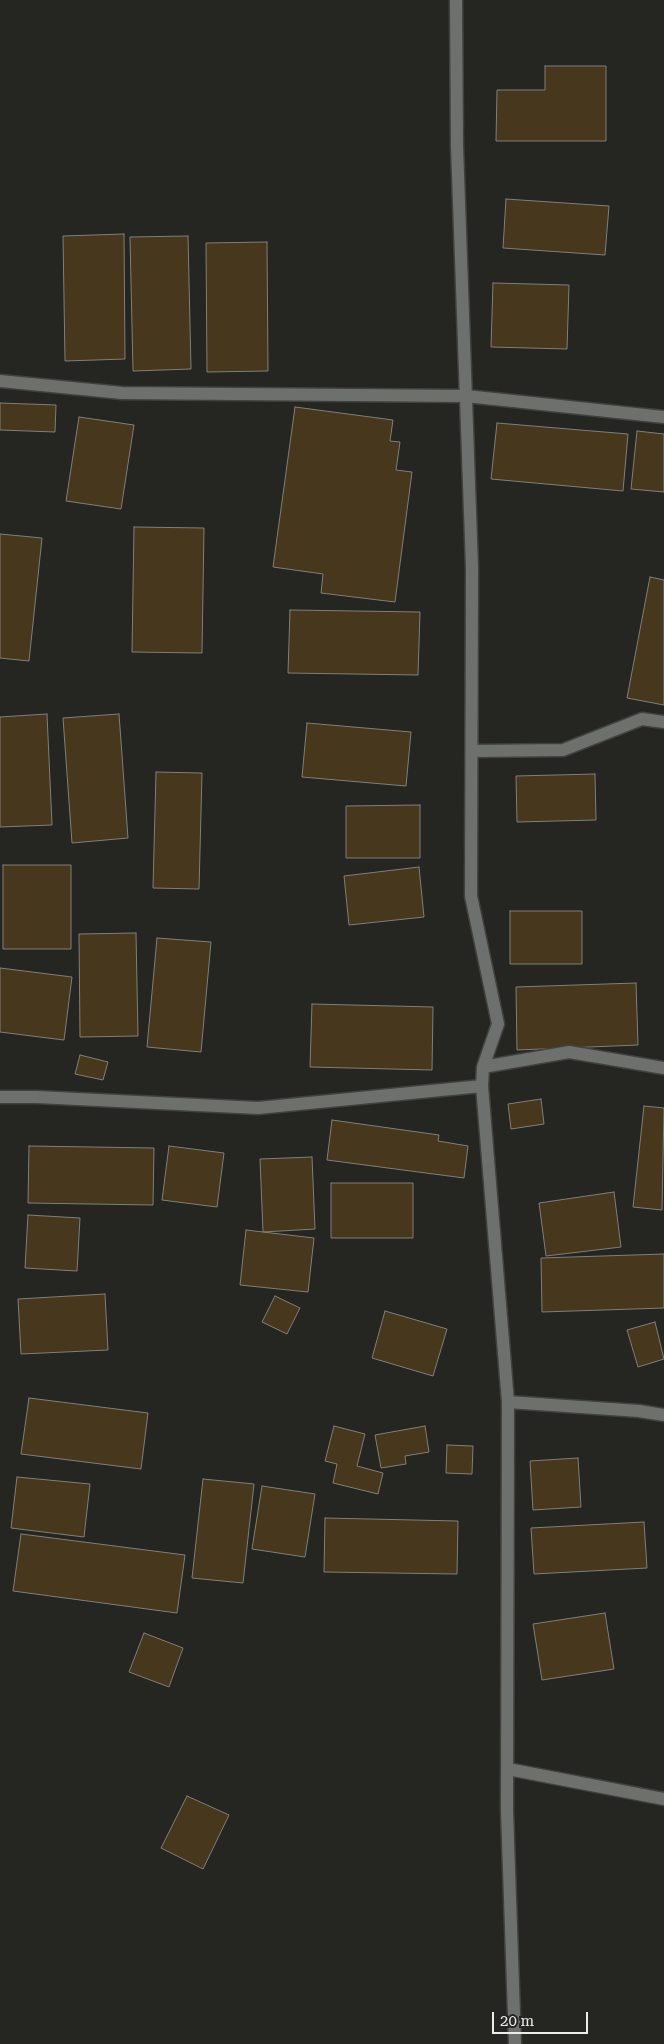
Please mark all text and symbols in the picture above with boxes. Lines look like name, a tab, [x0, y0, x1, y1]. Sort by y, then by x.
scale bar	[494, 2002, 590, 2034]
text: 20 m	[500, 2012, 534, 2030]

